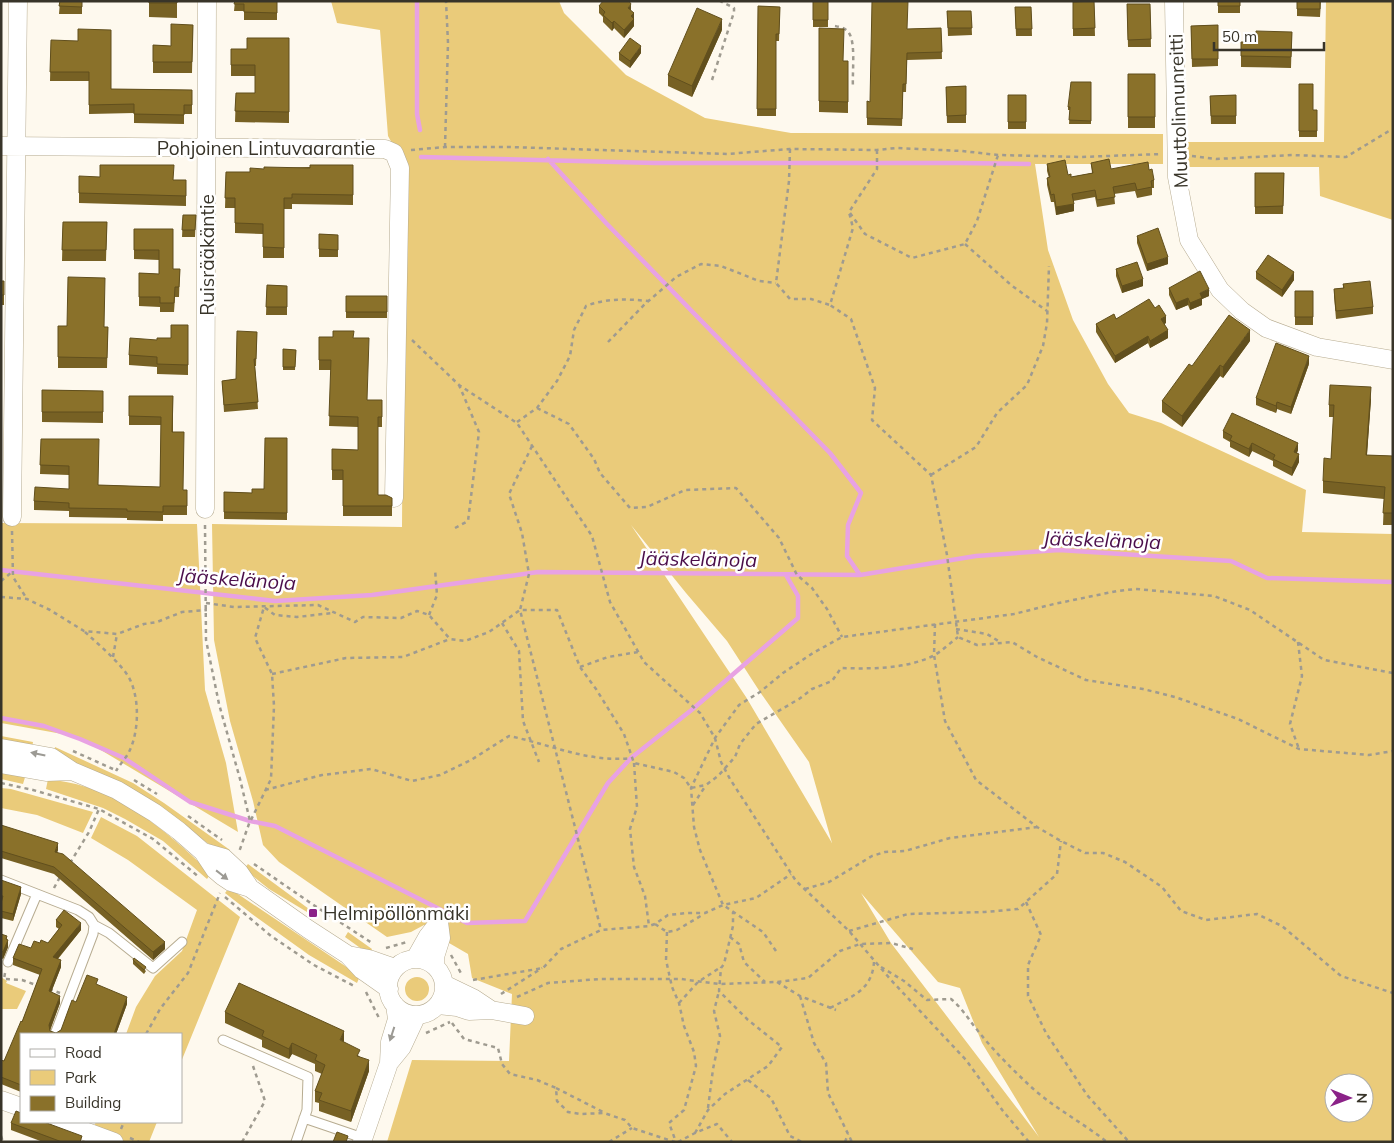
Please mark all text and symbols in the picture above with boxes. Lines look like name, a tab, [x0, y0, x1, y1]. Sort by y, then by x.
scale bar	[1214, 20, 1324, 52]
text: 50 m	[1222, 27, 1257, 46]
street label: Muuttolinnunreitti	[1163, 33, 1193, 189]
street label: Pohjoinen Lintuvaarantie	[157, 136, 375, 160]
street label: Ruisrääkäntie	[195, 194, 219, 316]
water label: Jääskelänoja	[1041, 525, 1161, 554]
water label: Jääskelänoja	[637, 545, 757, 572]
water label: Jääskelänoja	[175, 562, 297, 595]
one-way arrow	[30, 750, 46, 758]
one-way arrow	[215, 870, 228, 881]
place label: Helmipöllönmäki	[323, 901, 469, 925]
marker: Helmipöllönmäki	[307, 907, 319, 919]
one-way arrow	[388, 1027, 396, 1042]
legend	[20, 1033, 182, 1123]
text: Road	[65, 1043, 102, 1062]
text: Park	[65, 1068, 97, 1087]
north arrow	[1324, 1073, 1374, 1123]
text: Building	[65, 1093, 121, 1112]
text: N	[1353, 1093, 1371, 1104]

